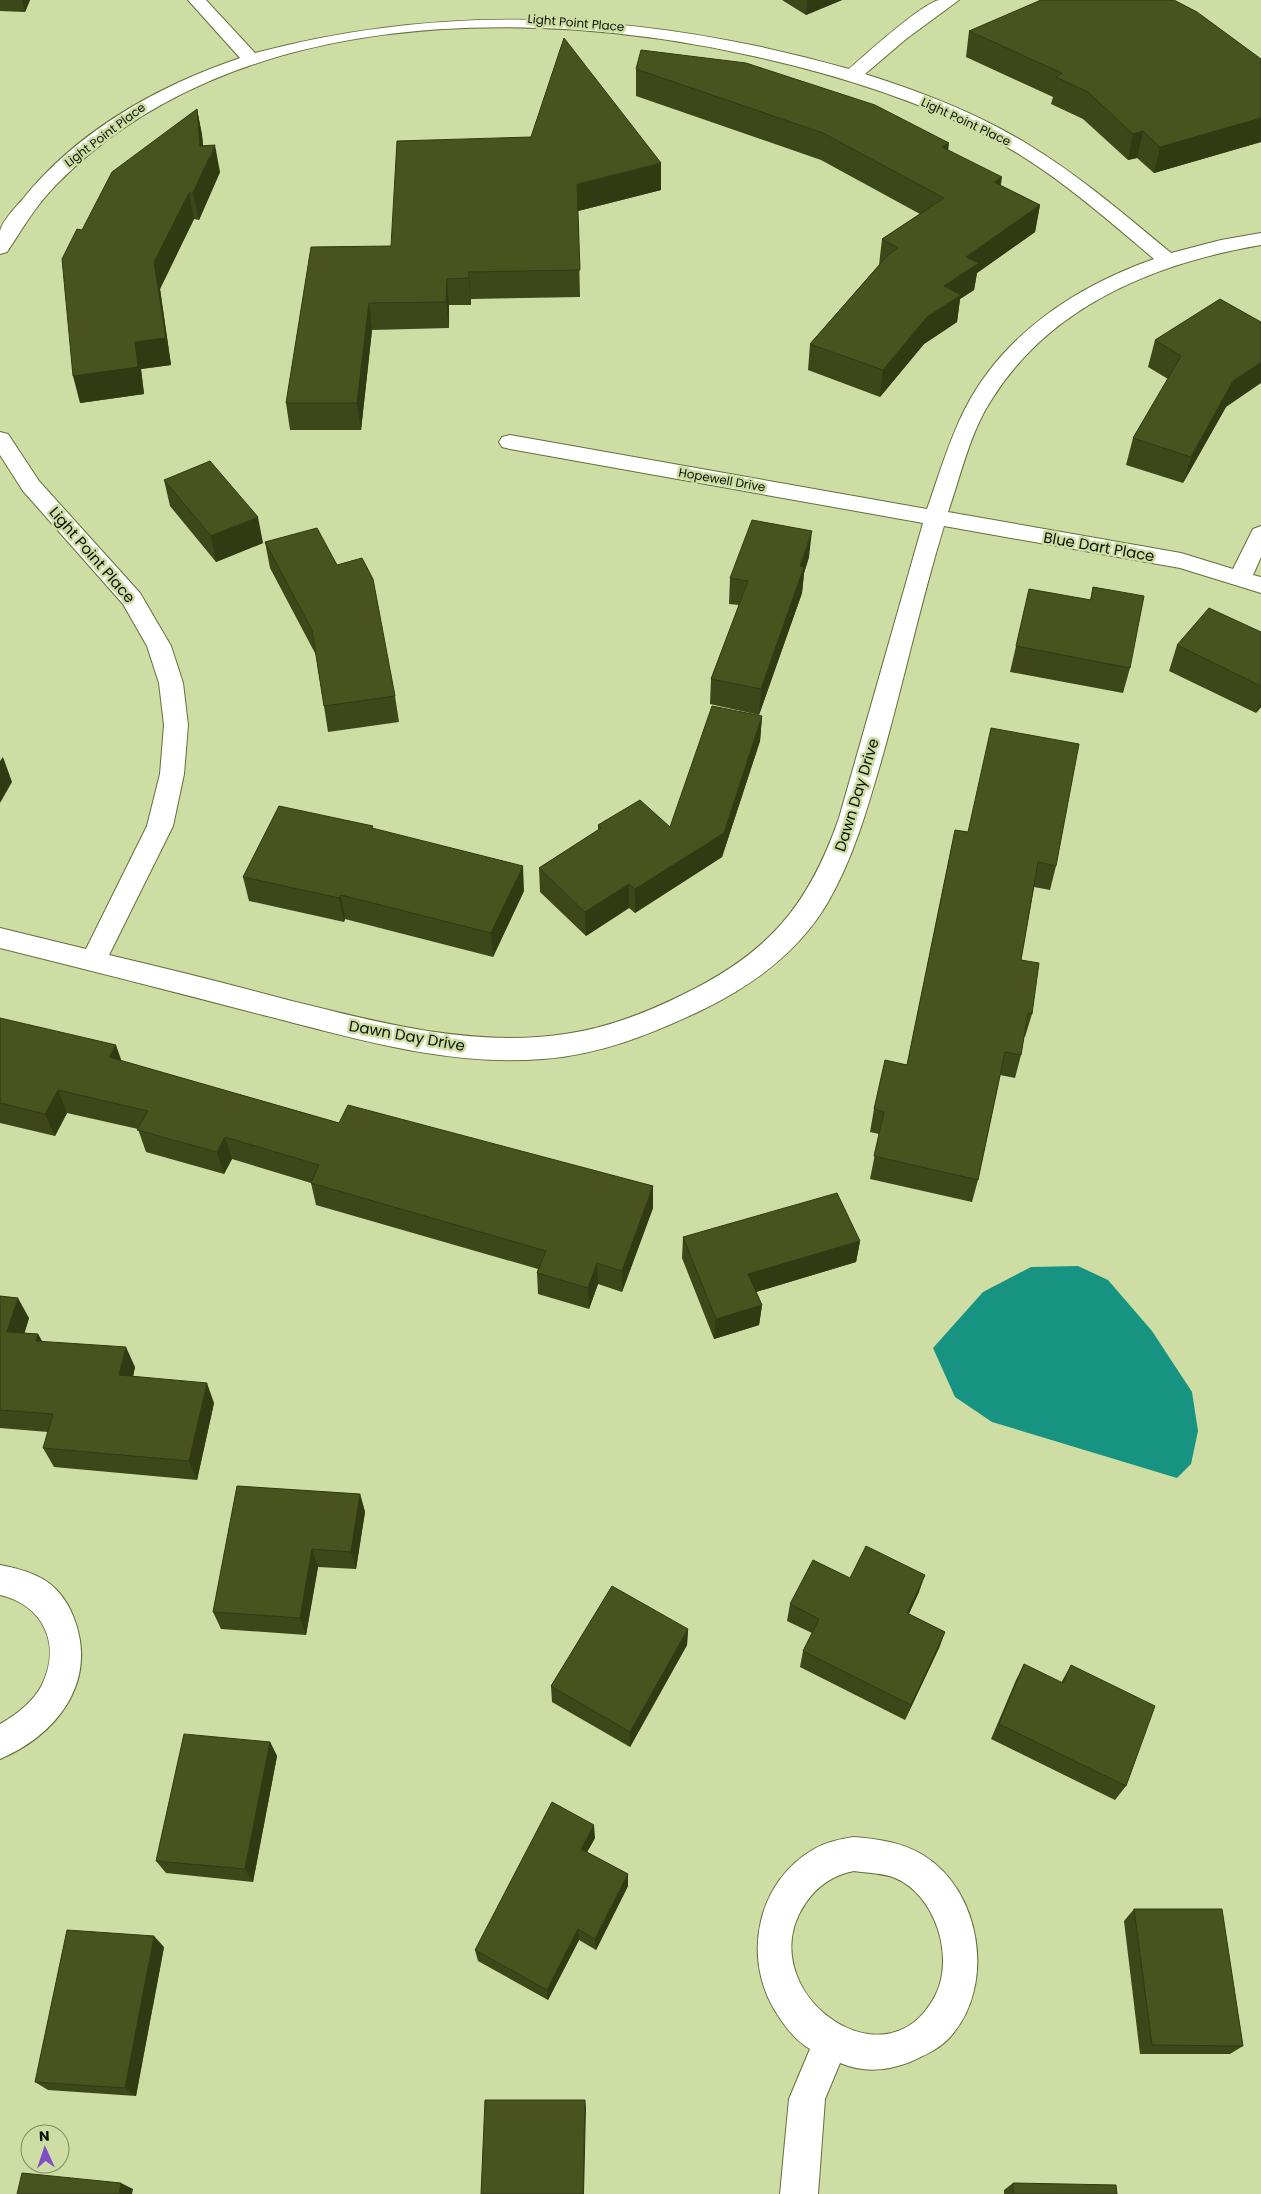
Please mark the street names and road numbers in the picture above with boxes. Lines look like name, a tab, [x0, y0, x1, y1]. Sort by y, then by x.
street label: Light Point Place	[527, 10, 625, 35]
street label: Light Point Place	[919, 93, 1014, 150]
street label: Light Point Place	[61, 99, 149, 171]
street label: Hopewell Drive	[677, 463, 767, 496]
street label: Light Point Place	[45, 502, 140, 607]
street label: Blue Dart Place	[1042, 526, 1156, 567]
street label: Dawn Day Drive	[829, 736, 884, 854]
street label: Dawn Day Drive	[347, 1015, 467, 1056]

